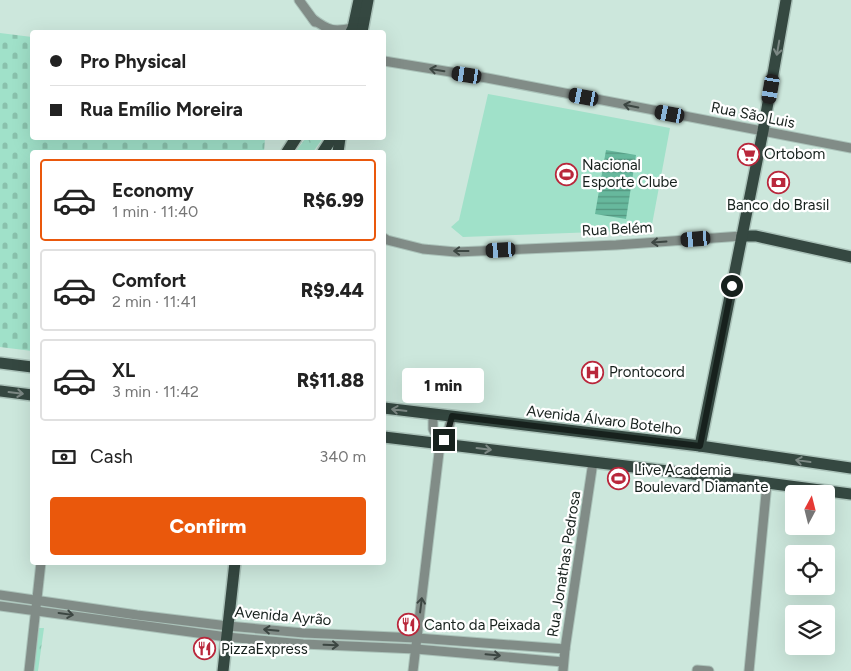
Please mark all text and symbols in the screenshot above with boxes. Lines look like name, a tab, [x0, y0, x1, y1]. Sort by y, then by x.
one-way arrow	[772, 40, 782, 56]
text: Pro Physical	[80, 50, 186, 73]
one-way arrow	[429, 65, 445, 75]
car	[451, 65, 482, 85]
car	[761, 73, 780, 105]
car	[567, 87, 600, 107]
text: Rua Emílio Moreira	[80, 98, 243, 121]
street label: Rua São Luis	[710, 98, 796, 132]
one-way arrow	[624, 101, 640, 110]
car	[653, 104, 686, 124]
supermarket icon: Ortobom	[736, 142, 760, 166]
place label: Ortobom	[764, 145, 825, 163]
place label: Nacional Esporte Clube	[582, 156, 678, 191]
sports icon: Nacional Esporte Clube	[554, 162, 578, 186]
bank icon: Banco do Brasil	[766, 170, 790, 194]
icon: car	[52, 178, 97, 223]
text: Economy	[112, 179, 194, 202]
text: R$6.99	[303, 189, 364, 212]
place label: Banco do Brasil	[727, 196, 829, 214]
text: 1 min · 11:40	[112, 202, 198, 221]
street label: Rua Belém	[581, 218, 653, 240]
car	[680, 230, 711, 248]
one-way arrow	[651, 237, 667, 246]
car	[485, 242, 516, 258]
one-way arrow	[454, 246, 470, 256]
icon: car	[52, 268, 97, 313]
text: Comfort	[112, 269, 187, 292]
route start	[721, 275, 743, 297]
text: R$9.44	[301, 279, 364, 302]
text: 2 min · 11:41	[112, 292, 197, 311]
icon: car	[52, 358, 97, 403]
text: XL	[112, 359, 135, 382]
hospital icon: Prontocord	[581, 360, 605, 384]
place label: Prontocord	[609, 363, 685, 381]
callout: 1 min	[403, 368, 485, 402]
text: R$11.88	[297, 369, 364, 392]
text: 1 min	[424, 376, 462, 395]
text: 3 min · 11:42	[112, 382, 199, 401]
one-way arrow	[8, 388, 24, 398]
street label: Avenida Álvaro Botelho	[525, 402, 683, 438]
one-way arrow	[391, 405, 407, 415]
route end	[433, 429, 455, 451]
icon: cash	[50, 443, 78, 471]
one-way arrow	[476, 444, 492, 454]
text: Cash	[90, 445, 133, 468]
text: 340 m	[320, 447, 366, 466]
one-way arrow	[795, 455, 811, 465]
place label: Live Academia Boulevard Diamante	[634, 461, 768, 496]
sports icon: Live Academia Boulevard Diamante	[606, 467, 630, 491]
north arrow	[785, 485, 835, 535]
map controls	[785, 485, 835, 655]
street label: Rua Jonathas Pedrosa	[544, 490, 584, 638]
button: Confirm	[50, 497, 366, 555]
button: locate	[785, 545, 835, 595]
one-way arrow	[416, 597, 426, 613]
street label: Avenida Ayrão	[234, 603, 332, 629]
button: layers	[785, 605, 835, 655]
one-way arrow	[57, 609, 73, 619]
restaurant icon: Canto da Peixada	[396, 613, 420, 637]
place label: Canto da Peixada	[424, 616, 540, 634]
one-way arrow	[264, 625, 280, 635]
restaurant icon: PizzaExpress	[193, 637, 217, 661]
place label: PizzaExpress	[221, 640, 308, 658]
one-way arrow	[323, 641, 339, 650]
one-way arrow	[485, 651, 501, 660]

